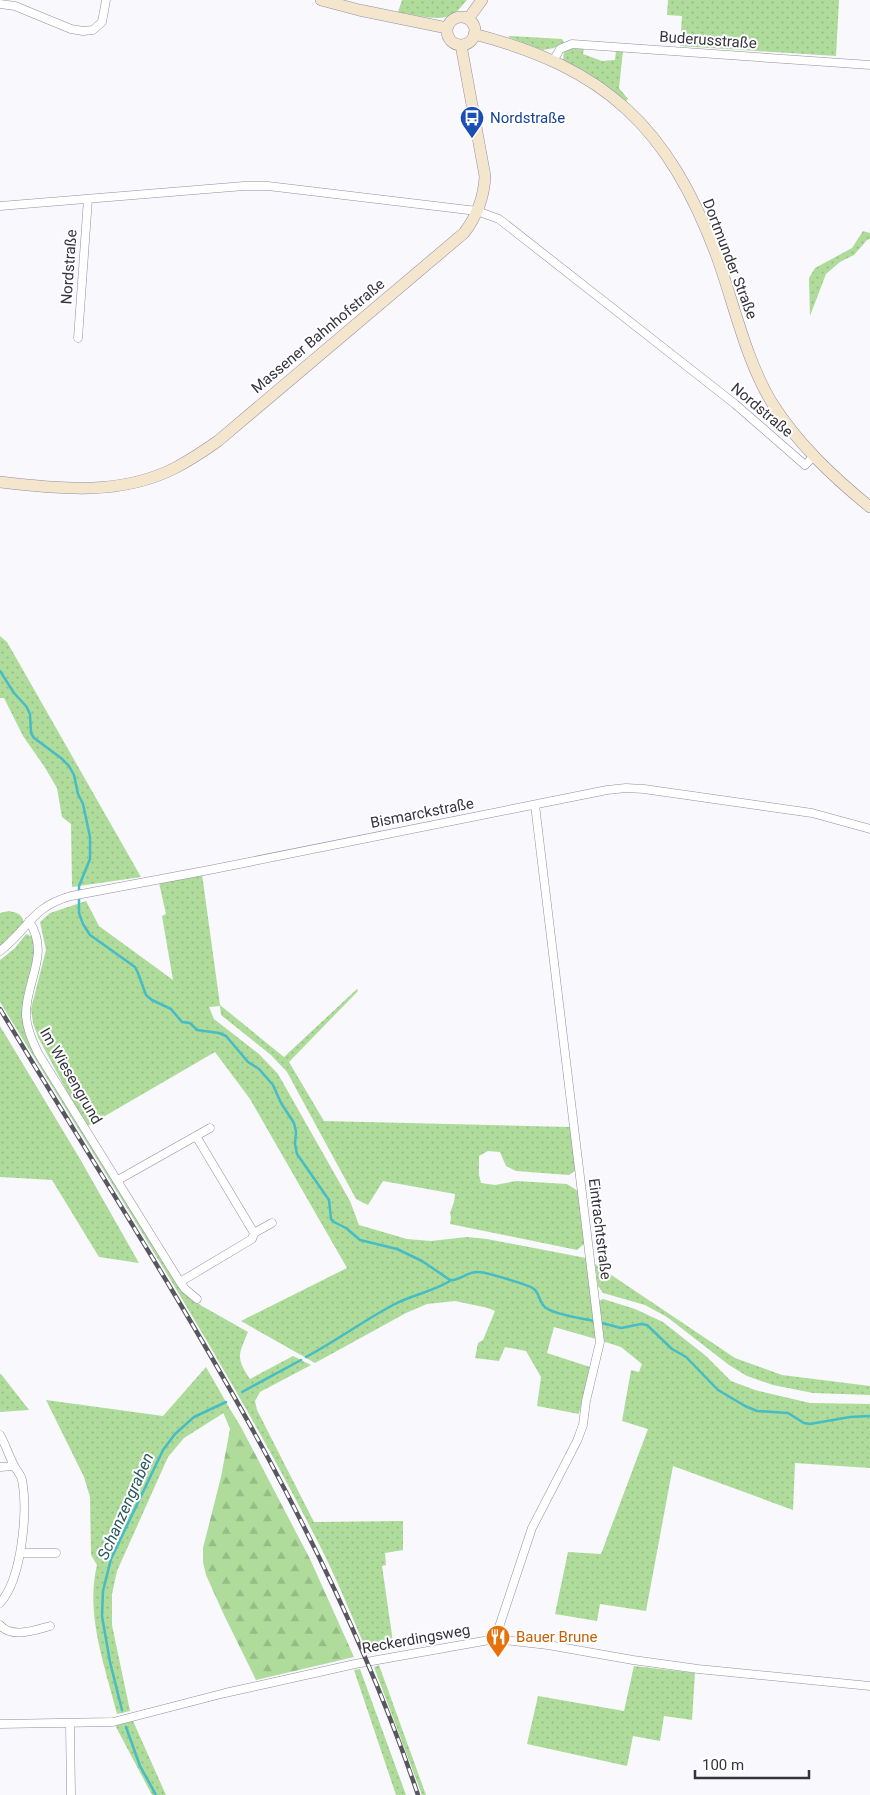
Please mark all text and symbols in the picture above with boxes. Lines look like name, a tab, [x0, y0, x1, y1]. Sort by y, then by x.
street label: Buderusstraße	[659, 28, 757, 52]
bus stop icon: Nordstraße	[459, 105, 485, 139]
place label: Nordstraße	[490, 109, 565, 127]
street label: Dortmunder Straße	[699, 196, 761, 322]
street label: Nordstraße	[57, 229, 81, 305]
street label: Massener Bahnhofstraße	[248, 275, 388, 397]
street label: Nordstraße	[727, 379, 797, 441]
street label: Bismarckstraße	[369, 794, 475, 832]
street label: Im Wiesengrund	[36, 1025, 106, 1127]
street label: Eintrachtstraße	[585, 1177, 615, 1281]
water label: Schanzengraben	[93, 1450, 158, 1563]
street label: Reckerdingsweg	[360, 1621, 472, 1657]
restaurant icon: Bauer Brune	[485, 1624, 511, 1658]
place label: Bauer Brune	[516, 1628, 598, 1646]
scale bar	[695, 1748, 809, 1780]
text: 100 m	[702, 1756, 744, 1774]

